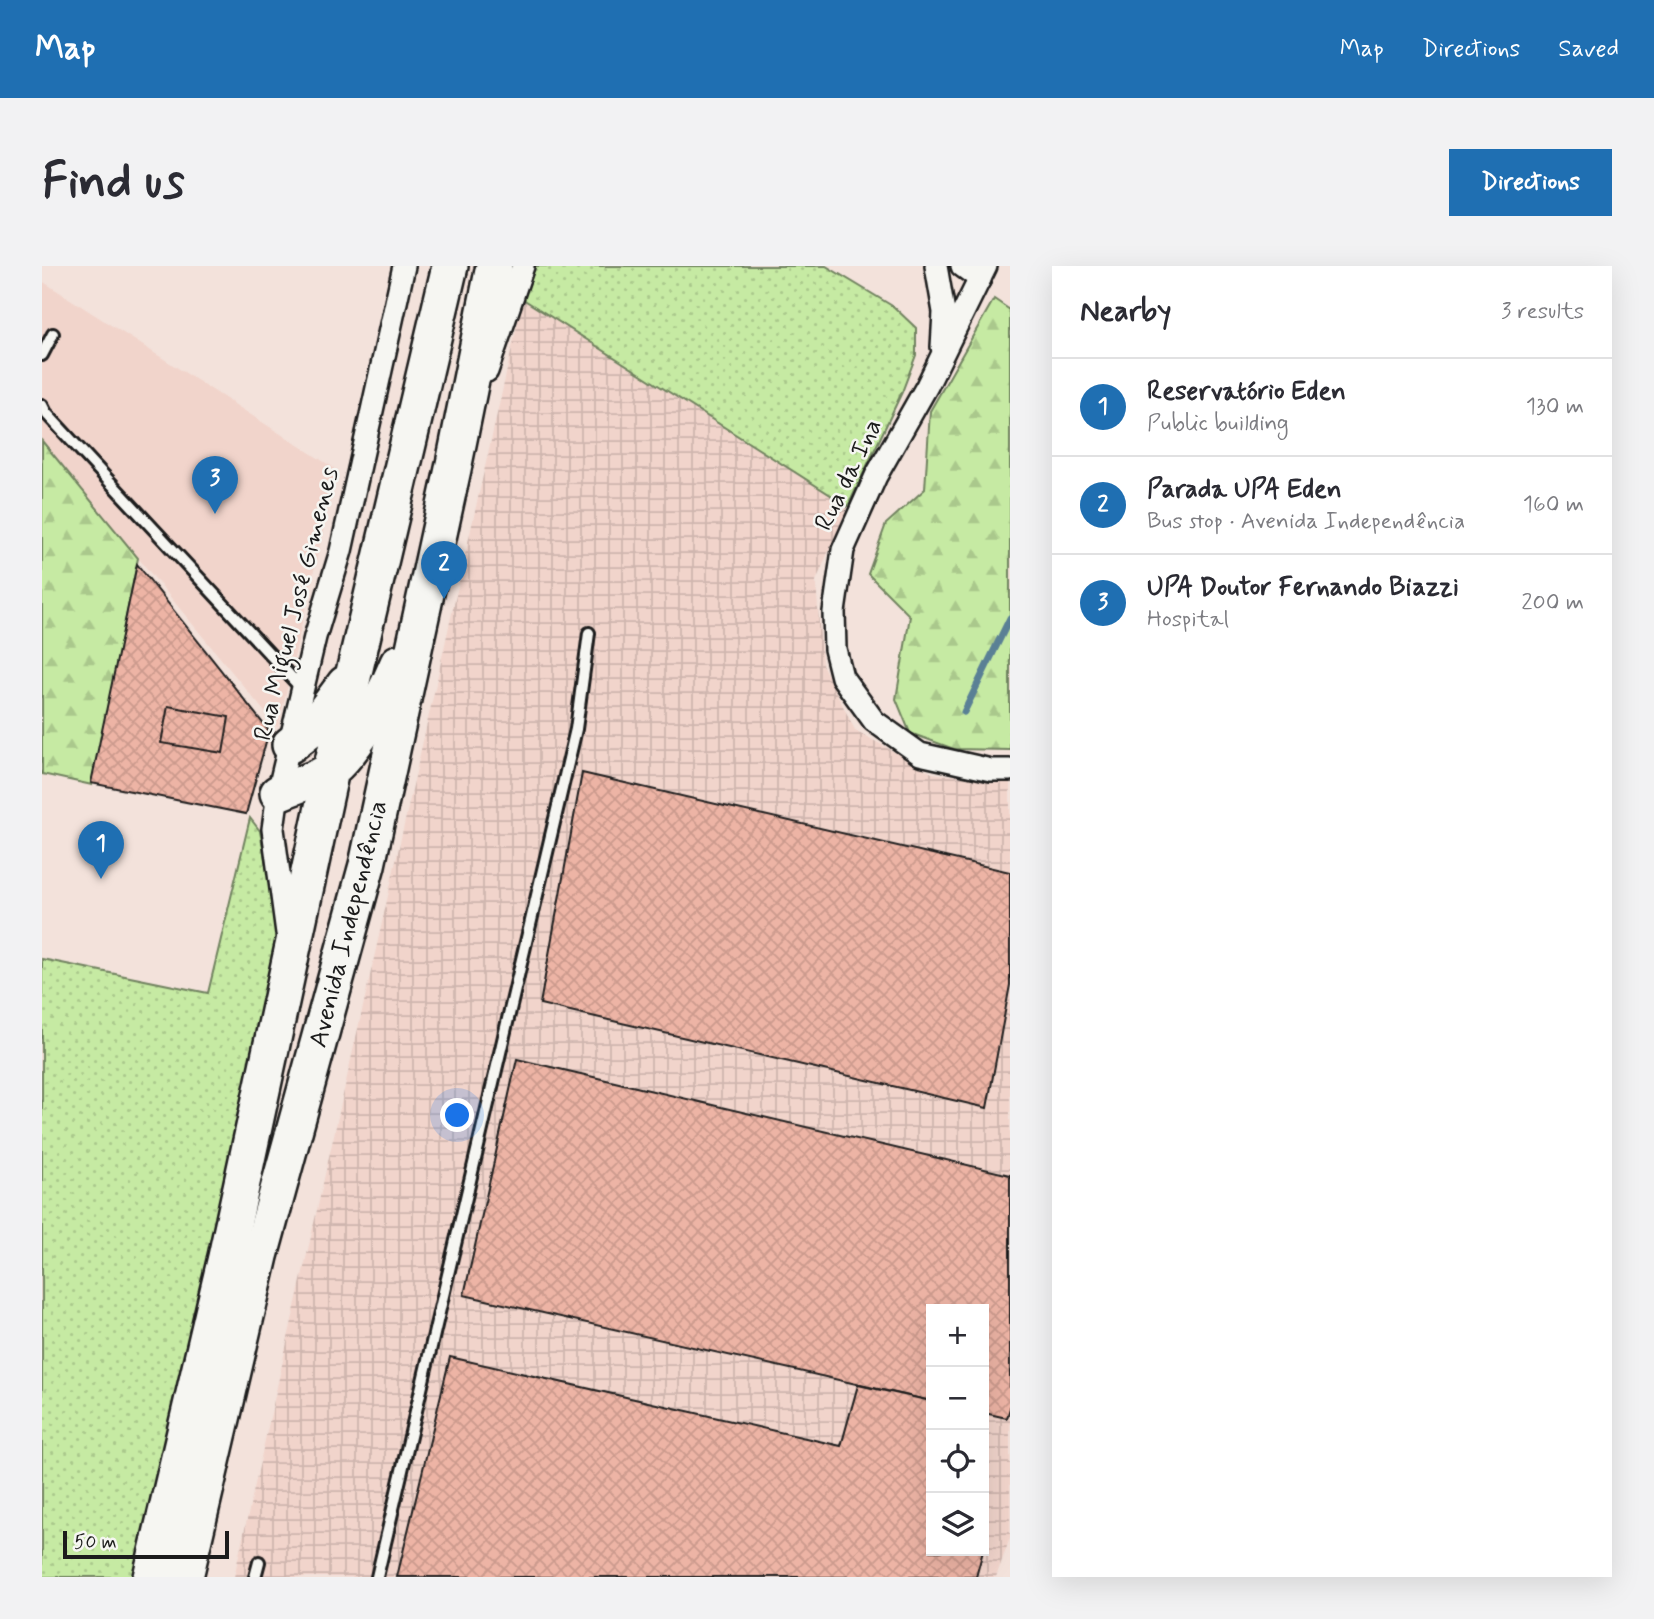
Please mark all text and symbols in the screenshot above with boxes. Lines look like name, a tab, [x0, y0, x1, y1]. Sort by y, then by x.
text: Map	[35, 27, 95, 71]
text: Map	[1340, 34, 1384, 65]
text: Directions	[1422, 34, 1520, 65]
text: Saved	[1558, 34, 1619, 65]
button: Directions	[1449, 149, 1612, 216]
text: Find us	[42, 150, 185, 215]
text: Nearby	[1080, 292, 1171, 331]
text: 3 results	[1501, 297, 1584, 327]
text: Reservatório Eden	[1147, 375, 1346, 409]
text: 1	[1098, 392, 1108, 422]
text: 130 m	[1526, 392, 1584, 422]
text: Public building	[1147, 409, 1289, 439]
street label: Rua da Ina	[807, 413, 891, 537]
pin: 3	[192, 456, 238, 514]
street label: Rua Miguel José Gimenes	[247, 464, 350, 745]
text: Parada UPA Eden	[1147, 473, 1342, 507]
text: 2	[1097, 490, 1109, 520]
text: 160 m	[1523, 490, 1584, 520]
text: Bus stop · Avenida Independência	[1147, 507, 1465, 537]
pin: 2	[421, 541, 467, 599]
text: UPA Doutor Fernando Biazzi	[1147, 571, 1459, 605]
text: 3	[1098, 588, 1108, 618]
text: 200 m	[1521, 588, 1584, 618]
text: Hospital	[1147, 605, 1229, 635]
street label: Avenida Independência	[302, 797, 396, 1051]
pin: 1	[78, 821, 124, 879]
your location	[440, 1098, 474, 1132]
map controls	[926, 1304, 989, 1556]
button: +	[926, 1304, 989, 1367]
button: −	[926, 1367, 989, 1430]
button: locate	[926, 1430, 989, 1493]
button: layers	[926, 1493, 989, 1556]
scale bar	[63, 1528, 229, 1560]
text: 50 m	[74, 1530, 117, 1555]

